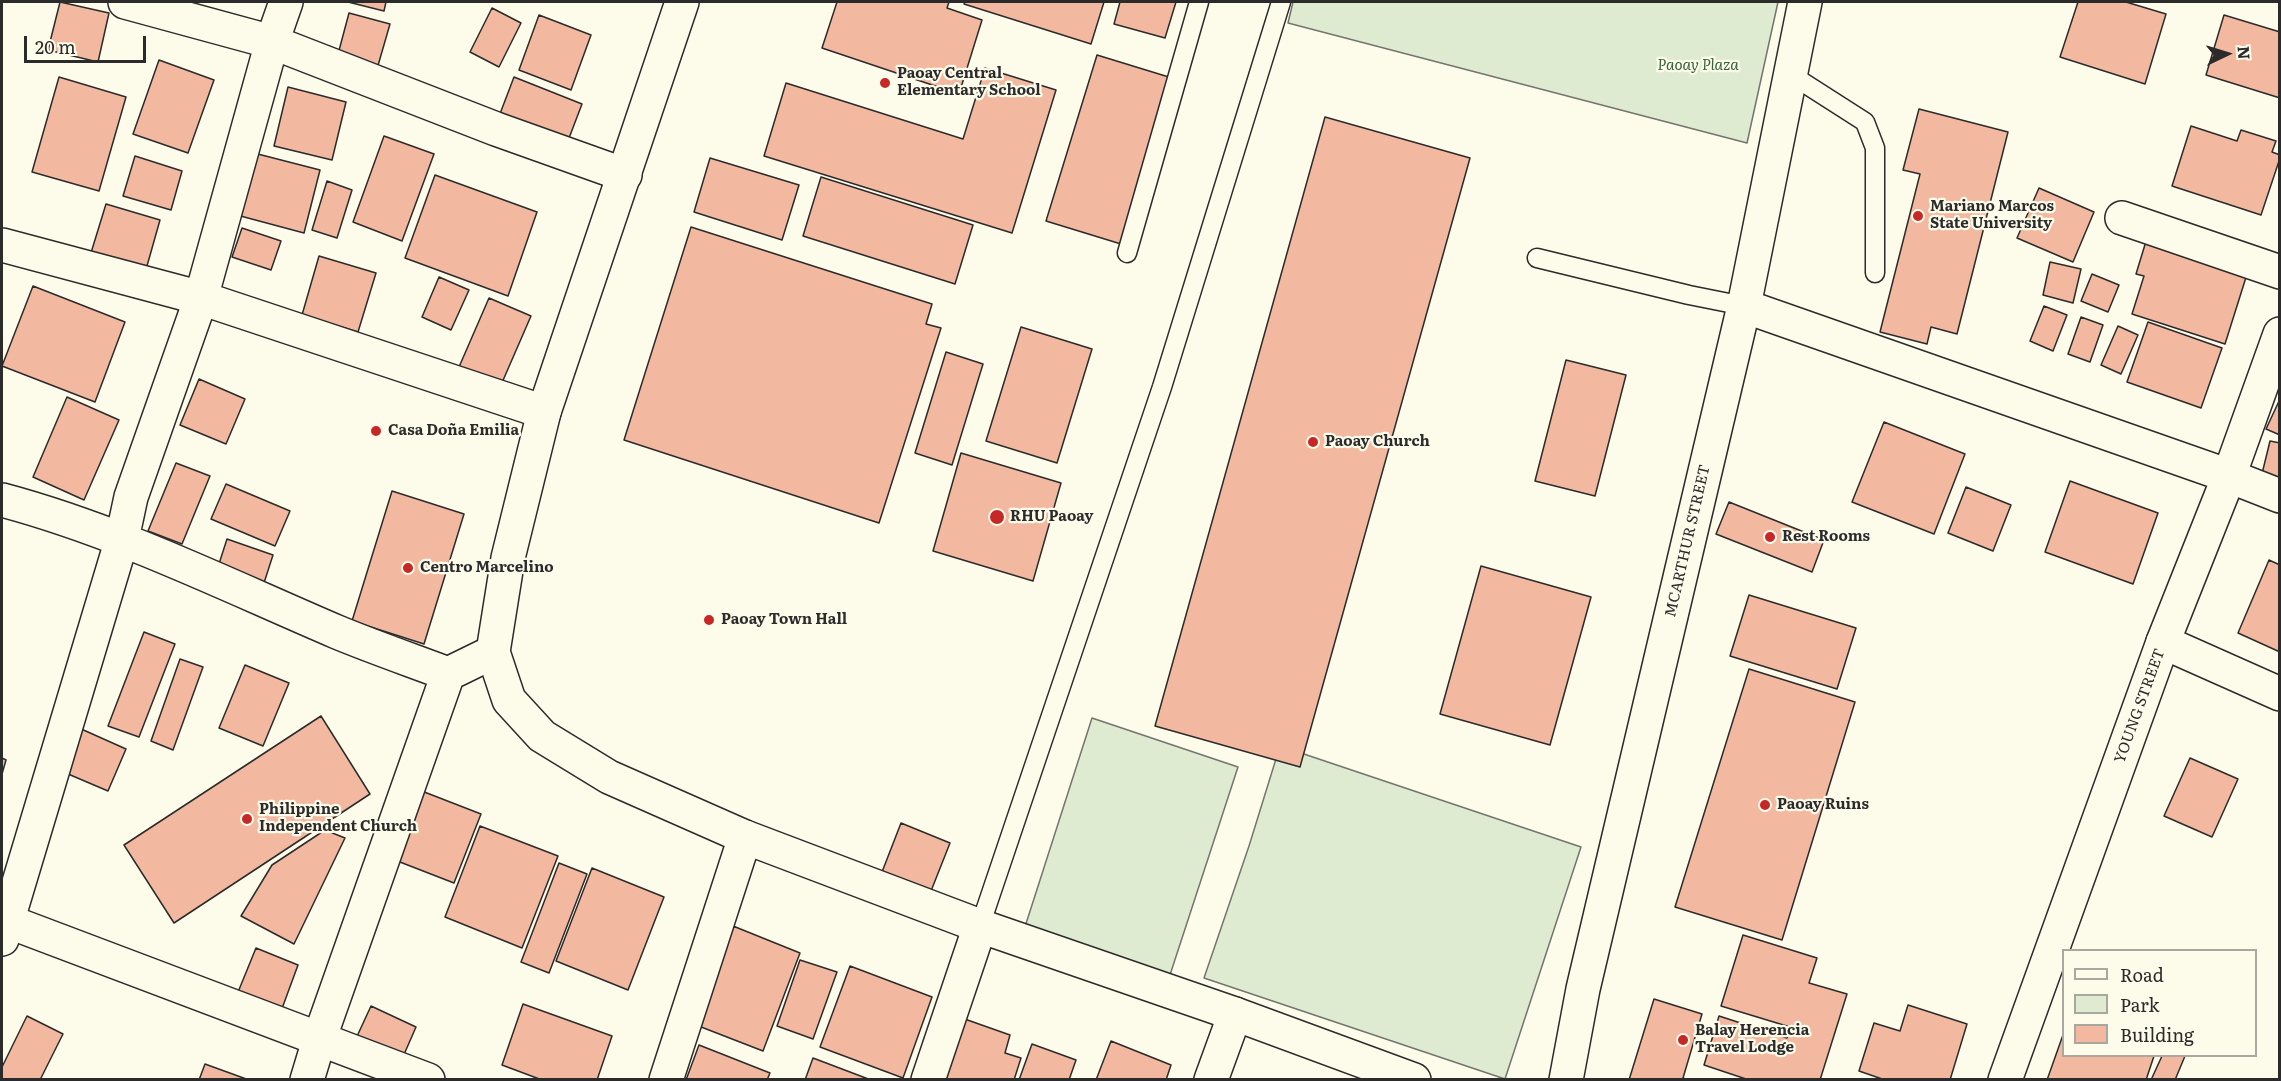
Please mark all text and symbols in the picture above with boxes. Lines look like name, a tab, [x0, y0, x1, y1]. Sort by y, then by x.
scale bar	[27, 24, 148, 62]
north arrow	[2197, 24, 2257, 84]
text: 20 m	[35, 33, 76, 60]
text: N	[2233, 45, 2257, 60]
park label: Paoay Plaza	[1657, 57, 1739, 75]
place label: Paoay Central Elementary School	[897, 65, 1041, 100]
marker: Paoay Central Elementary School	[878, 76, 892, 90]
place label: Mariano Marcos State University	[1930, 198, 2054, 233]
marker: Mariano Marcos State University	[1911, 209, 1925, 223]
place label: Casa Doña Emilia	[388, 422, 519, 440]
marker: Casa Doña Emilia	[369, 424, 383, 438]
place label: Paoay Church	[1325, 433, 1430, 451]
marker: Paoay Church	[1306, 435, 1320, 449]
street label: MCARTHUR STREET	[1662, 463, 1714, 619]
marker: RHU Paoay	[988, 508, 1006, 526]
place label: RHU Paoay	[1010, 508, 1093, 526]
place label: Rest Rooms	[1782, 528, 1870, 546]
marker: Rest Rooms	[1763, 530, 1777, 544]
place label: Centro Marcelino	[420, 559, 554, 577]
marker: Centro Marcelino	[401, 561, 415, 575]
place label: Paoay Town Hall	[721, 611, 847, 629]
marker: Paoay Town Hall	[702, 613, 716, 627]
street label: YOUNG STREET	[2111, 646, 2169, 766]
place label: Paoay Ruins	[1777, 796, 1869, 814]
marker: Paoay Ruins	[1758, 798, 1772, 812]
place label: Philippine Independent Church	[259, 801, 417, 836]
marker: Philippine Independent Church	[240, 812, 254, 826]
legend	[2062, 949, 2257, 1057]
text: Road	[2120, 961, 2164, 988]
text: Park	[2120, 991, 2159, 1018]
text: Building	[2120, 1021, 2194, 1048]
place label: Balay Herencia Travel Lodge	[1695, 1022, 1809, 1057]
marker: Balay Herencia Travel Lodge	[1676, 1033, 1690, 1047]

